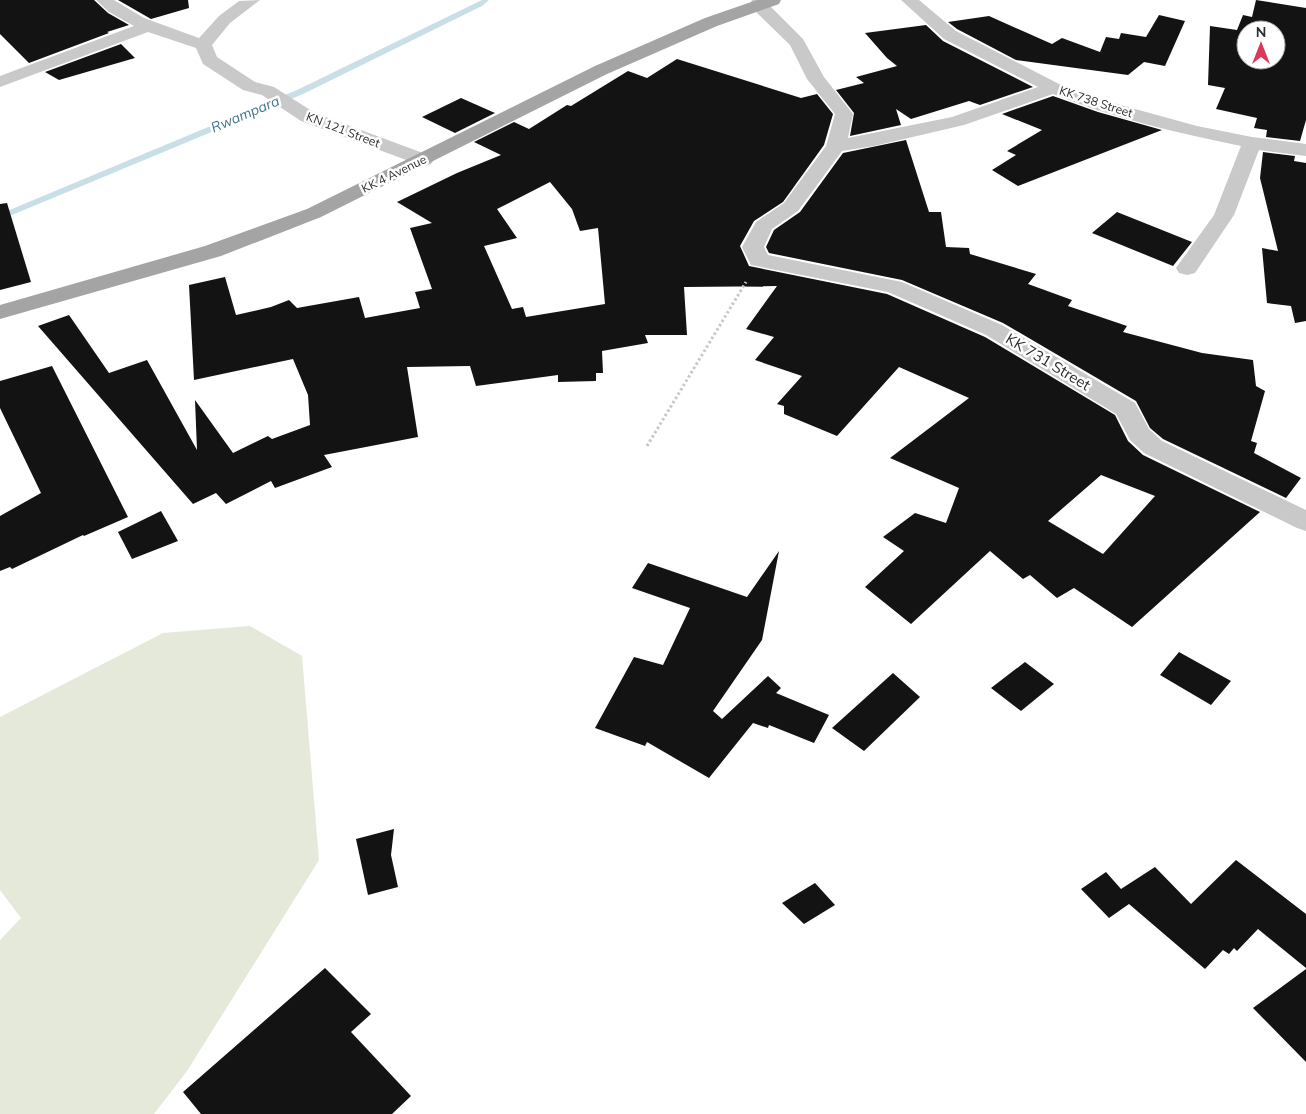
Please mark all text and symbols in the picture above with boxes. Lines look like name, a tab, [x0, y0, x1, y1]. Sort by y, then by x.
north arrow	[1236, 20, 1286, 70]
text: N	[1256, 23, 1266, 41]
street label: KK 738 Street	[1058, 83, 1135, 120]
water label: Rwampara	[208, 92, 282, 136]
street label: KN 121 Street	[304, 109, 382, 150]
street label: KK 4 Avenue	[359, 151, 429, 196]
street label: KK 731 Street	[1003, 329, 1094, 394]

